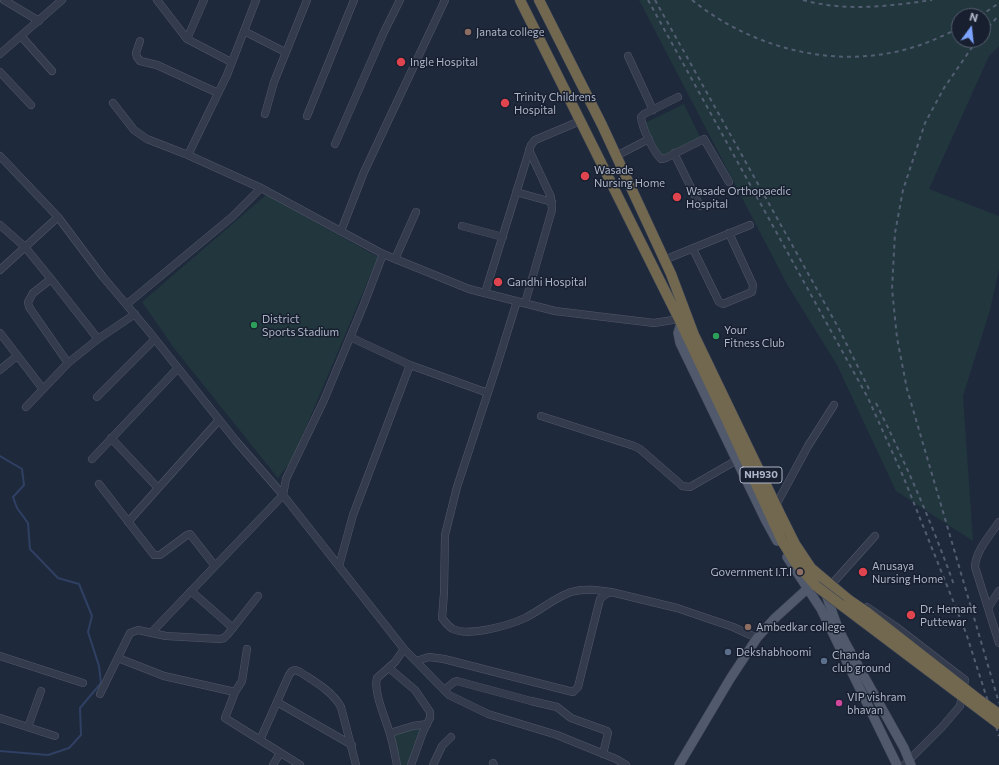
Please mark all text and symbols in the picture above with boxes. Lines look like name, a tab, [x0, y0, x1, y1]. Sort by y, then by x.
north arrow	[951, 8, 991, 48]
text: N	[968, 10, 980, 24]
place label: Janata college	[476, 25, 544, 39]
marker: Janata college	[463, 27, 473, 37]
place label: Ingle Hospital	[410, 55, 478, 69]
marker: Ingle Hospital	[395, 56, 407, 68]
place label: Trinity Childrens Hospital	[514, 90, 596, 116]
marker: Trinity Childrens Hospital	[499, 97, 511, 109]
place label: Wasade Nursing Home	[594, 163, 665, 189]
marker: Wasade Nursing Home	[579, 170, 591, 182]
place label: Wasade Orthopaedic Hospital	[686, 184, 791, 210]
marker: Wasade Orthopaedic Hospital	[671, 191, 683, 203]
place label: Gandhi Hospital	[507, 275, 587, 289]
marker: Gandhi Hospital	[492, 276, 504, 288]
place label: District Sports Stadium	[262, 312, 339, 338]
marker: District Sports Stadium	[249, 320, 259, 330]
place label: Your Fitness Club	[724, 323, 785, 349]
marker: Your Fitness Club	[711, 331, 721, 341]
road number: NH930	[740, 467, 782, 483]
place label: Anusaya Nursing Home	[872, 559, 943, 585]
place label: Government I.T.I	[711, 565, 792, 579]
marker: Anusaya Nursing Home	[857, 566, 869, 578]
marker: Government I.T.I	[795, 567, 805, 577]
place label: Dr. Hemant Puttewar	[920, 602, 977, 628]
marker: Dr. Hemant Puttewar	[905, 609, 917, 621]
place label: Ambedkar college	[756, 620, 845, 634]
marker: Ambedkar college	[743, 622, 753, 632]
place label: Dekshabhoomi	[736, 645, 811, 659]
marker: Dekshabhoomi	[723, 647, 733, 657]
place label: Chanda club ground	[832, 648, 891, 674]
marker: Chanda club ground	[819, 656, 829, 666]
place label: VIP vishram bhavan	[847, 690, 906, 716]
marker: VIP vishram bhavan	[834, 698, 844, 708]

